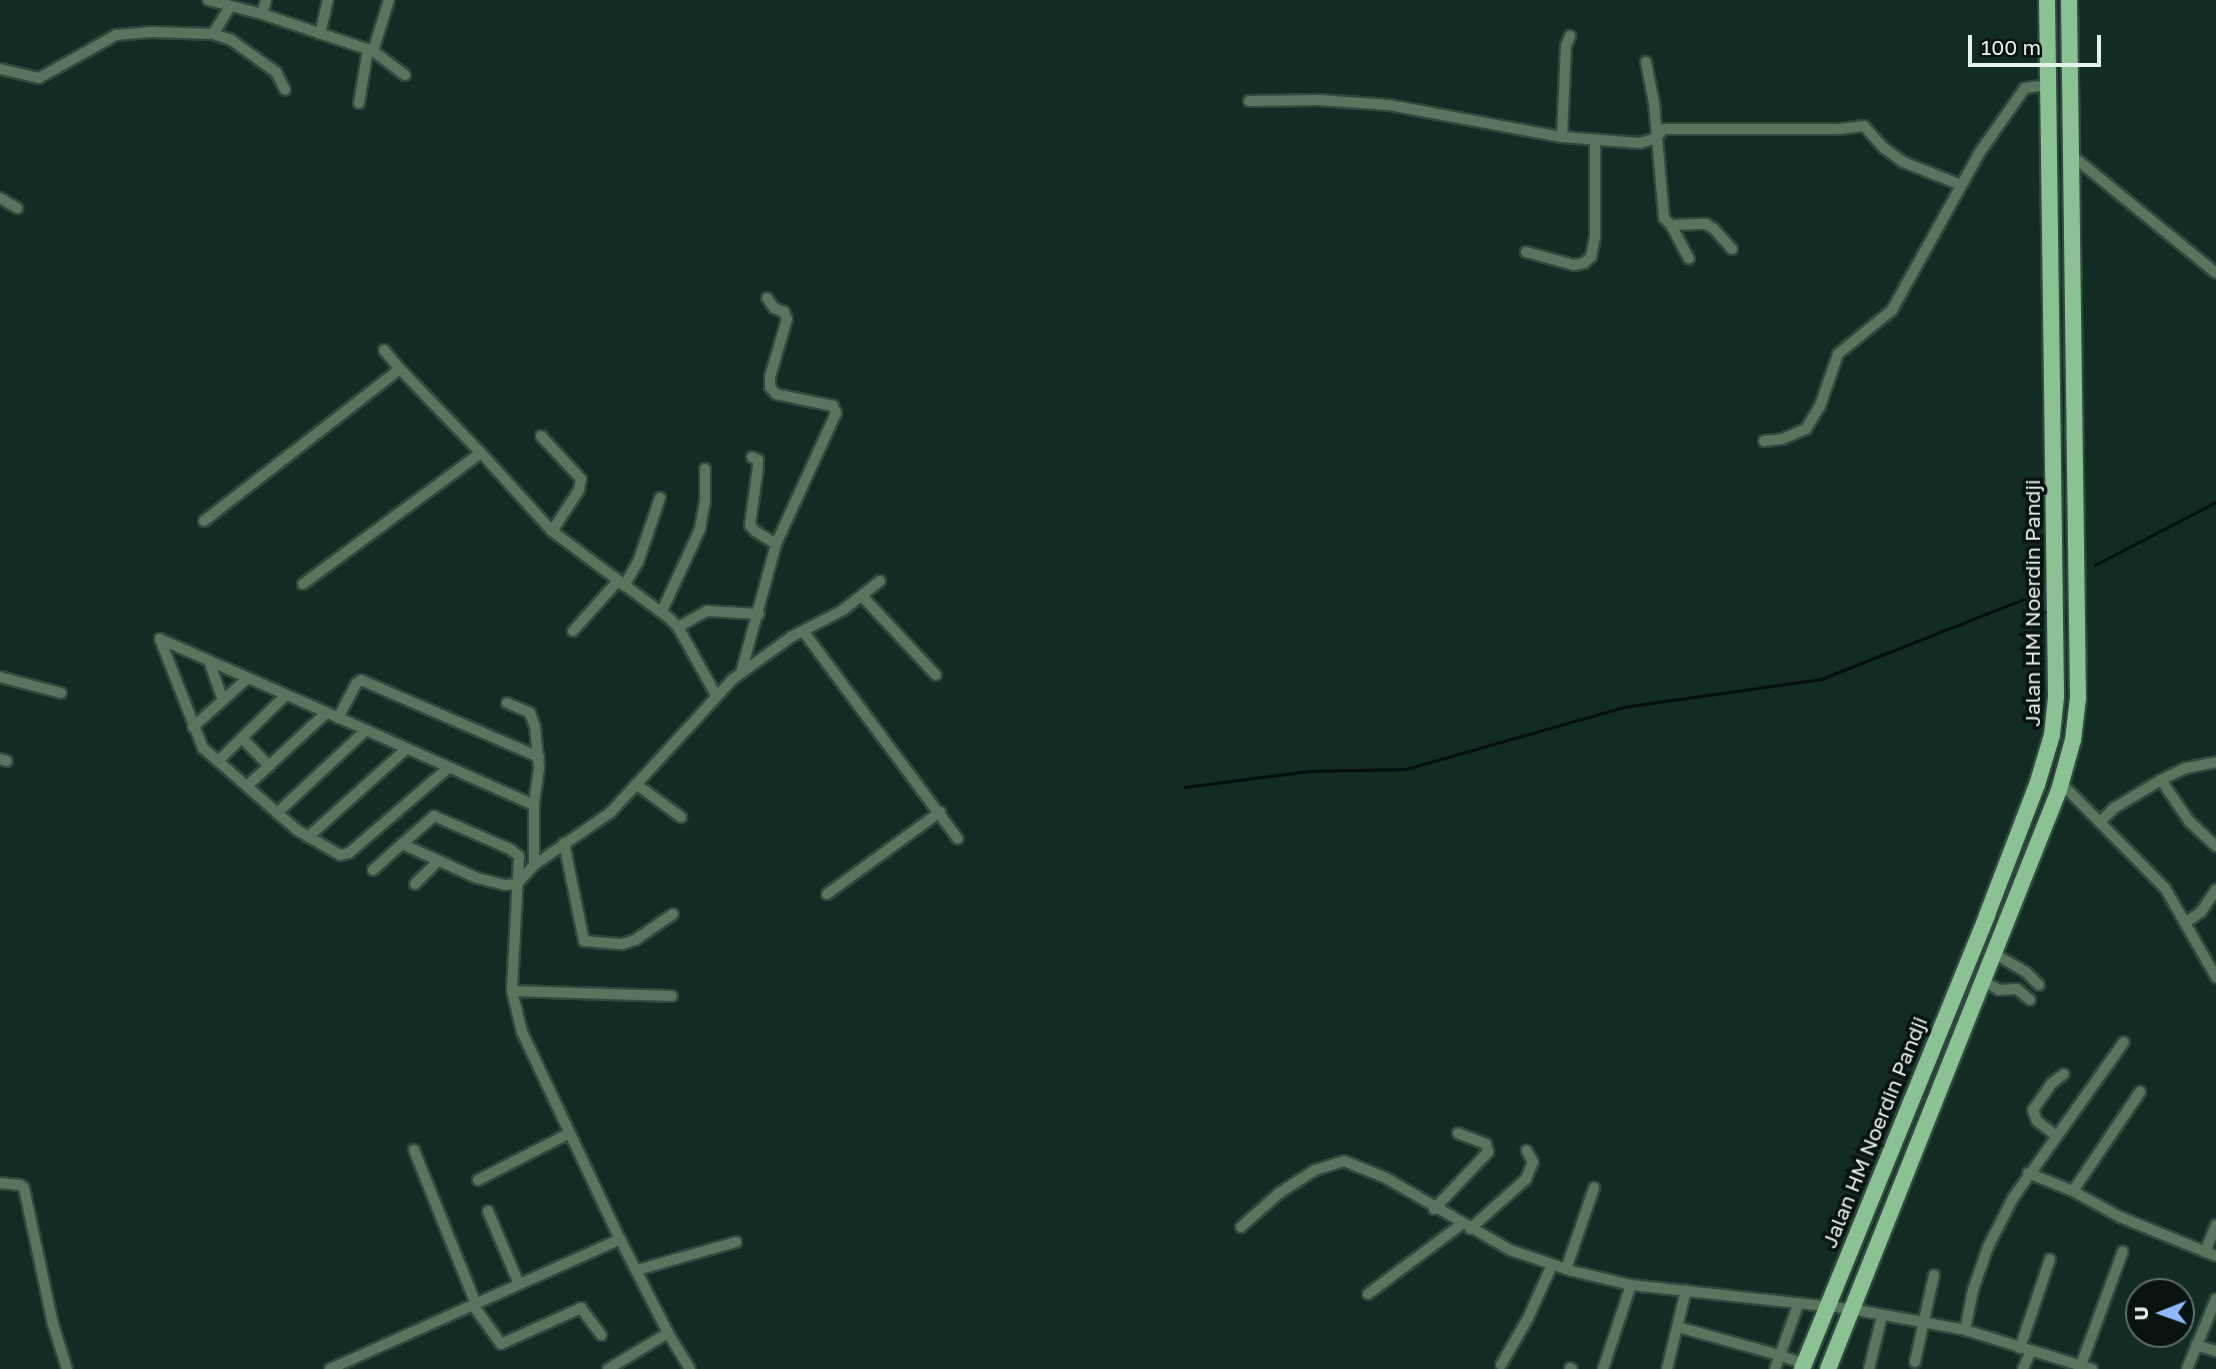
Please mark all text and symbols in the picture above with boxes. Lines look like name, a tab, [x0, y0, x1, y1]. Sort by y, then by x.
scale bar	[1971, 21, 2104, 65]
text: 100 m	[1981, 34, 2041, 60]
street label: Jalan HM Noerdin Pandji	[2019, 479, 2045, 727]
street label: Jalan HM Noerdin Pandji	[1816, 1013, 1932, 1251]
north arrow	[2125, 1278, 2195, 1348]
text: U	[2129, 1306, 2152, 1320]

